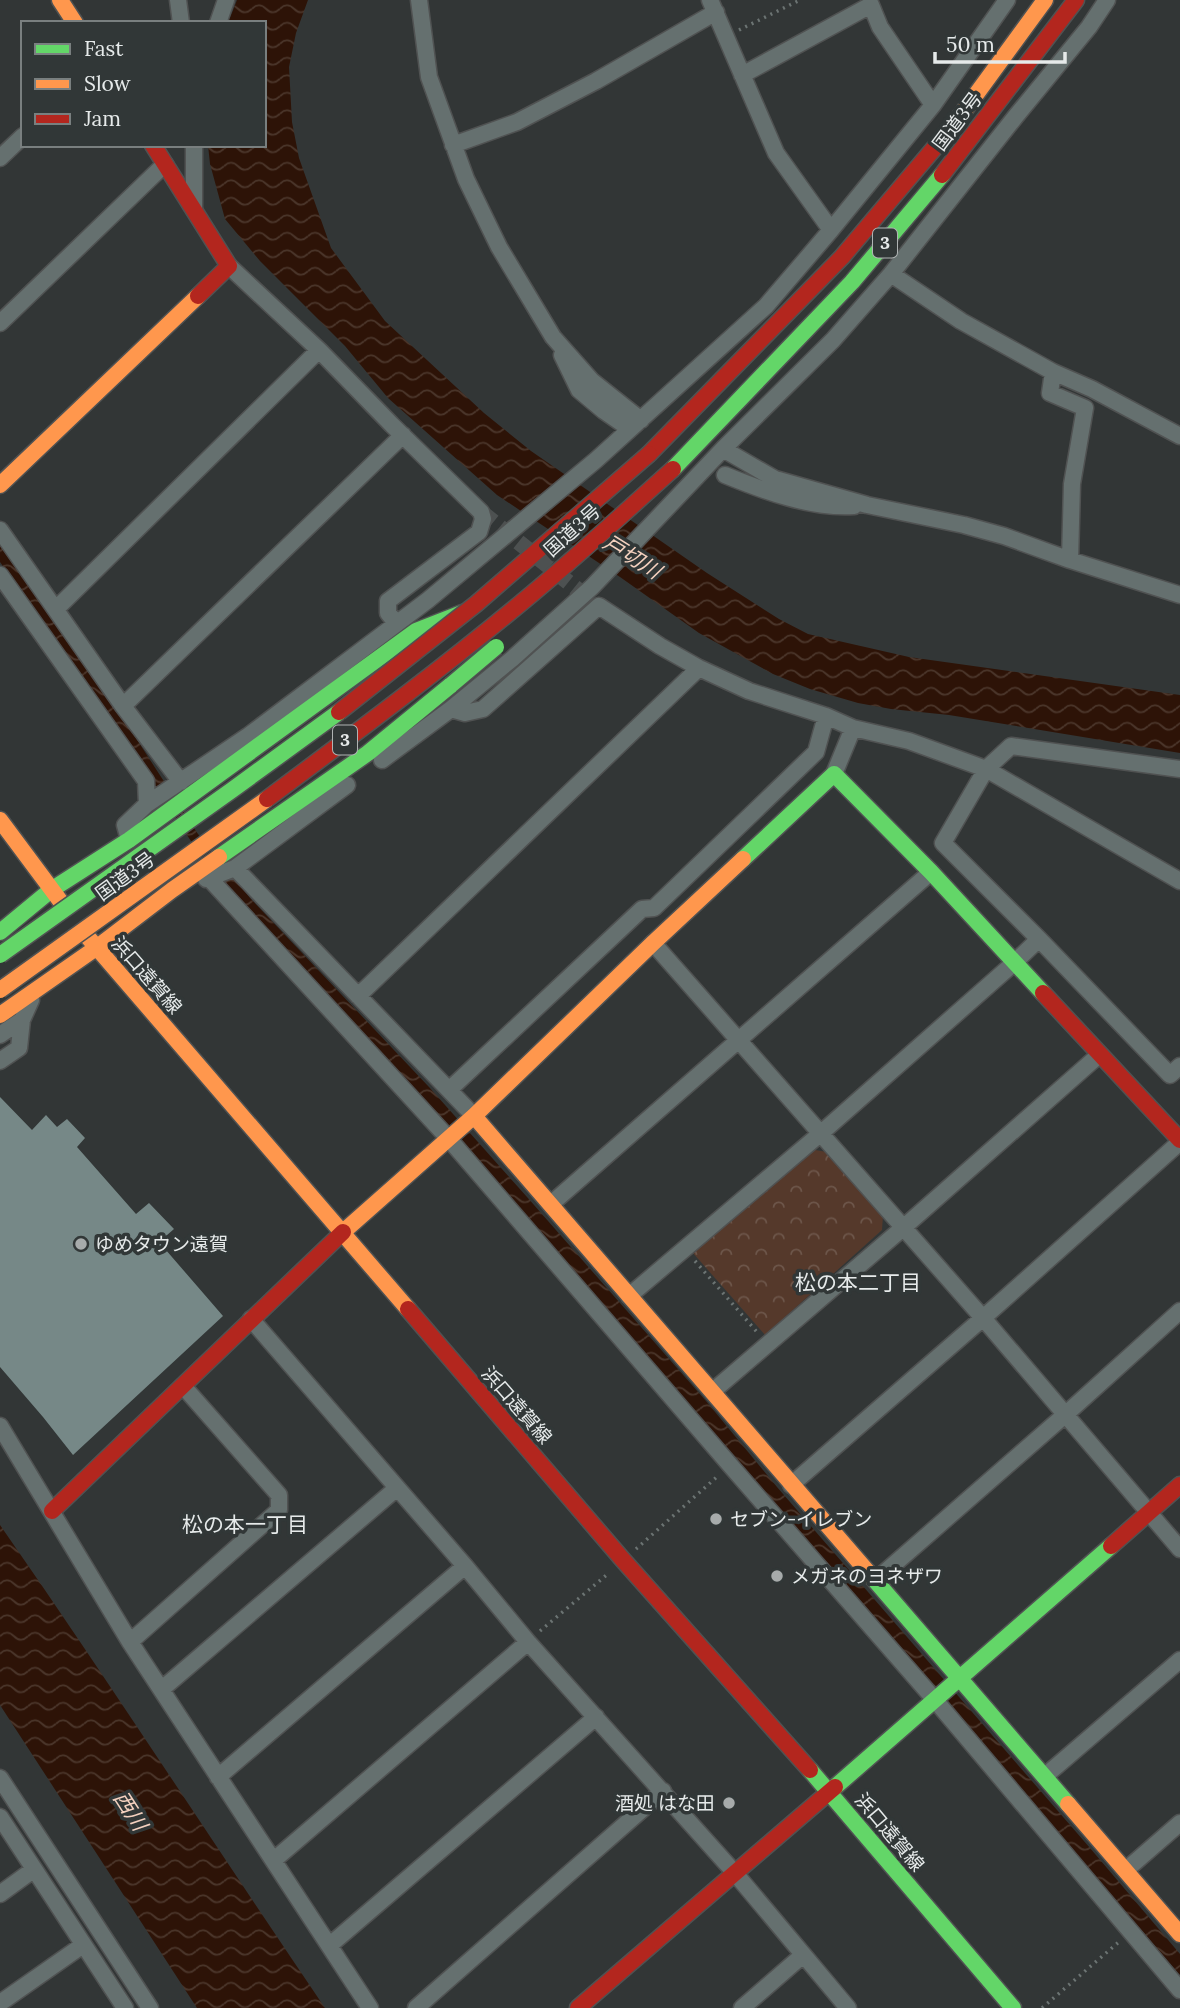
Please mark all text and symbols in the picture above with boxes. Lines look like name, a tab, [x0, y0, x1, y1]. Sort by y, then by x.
legend	[21, 21, 266, 147]
scale bar	[935, 21, 1064, 65]
text: 50 m	[946, 31, 995, 58]
text: Fast	[84, 35, 124, 62]
text: Slow	[84, 70, 131, 97]
street label: 国道3号	[927, 87, 987, 155]
text: Jam	[83, 105, 121, 132]
road number: 3	[873, 229, 897, 258]
street label: 国道3号	[539, 498, 605, 562]
water label: 戸切川	[598, 528, 668, 586]
road number: 3	[333, 726, 357, 754]
street label: 国道3号	[91, 846, 159, 906]
street label: 浜口遠賀線	[107, 931, 187, 1019]
place label: ゆめタウン遠賀	[95, 1232, 228, 1256]
marker: ゆめタウン遠賀	[73, 1236, 89, 1252]
district label: 松の本二丁目	[795, 1269, 921, 1296]
street label: 浜口遠賀線	[477, 1361, 557, 1449]
place label: セブン-イレブン	[730, 1507, 872, 1531]
district label: 松の本一丁目	[182, 1511, 308, 1538]
marker: セブン-イレブン	[708, 1511, 724, 1527]
place label: メガネのヨネザワ	[791, 1564, 943, 1588]
marker: メガネのヨネザワ	[769, 1568, 785, 1584]
water label: 西川	[108, 1786, 154, 1837]
street label: 浜口遠賀線	[850, 1788, 930, 1876]
place label: 酒処 はな田	[615, 1791, 715, 1815]
marker: 酒処 はな田	[721, 1795, 737, 1811]

